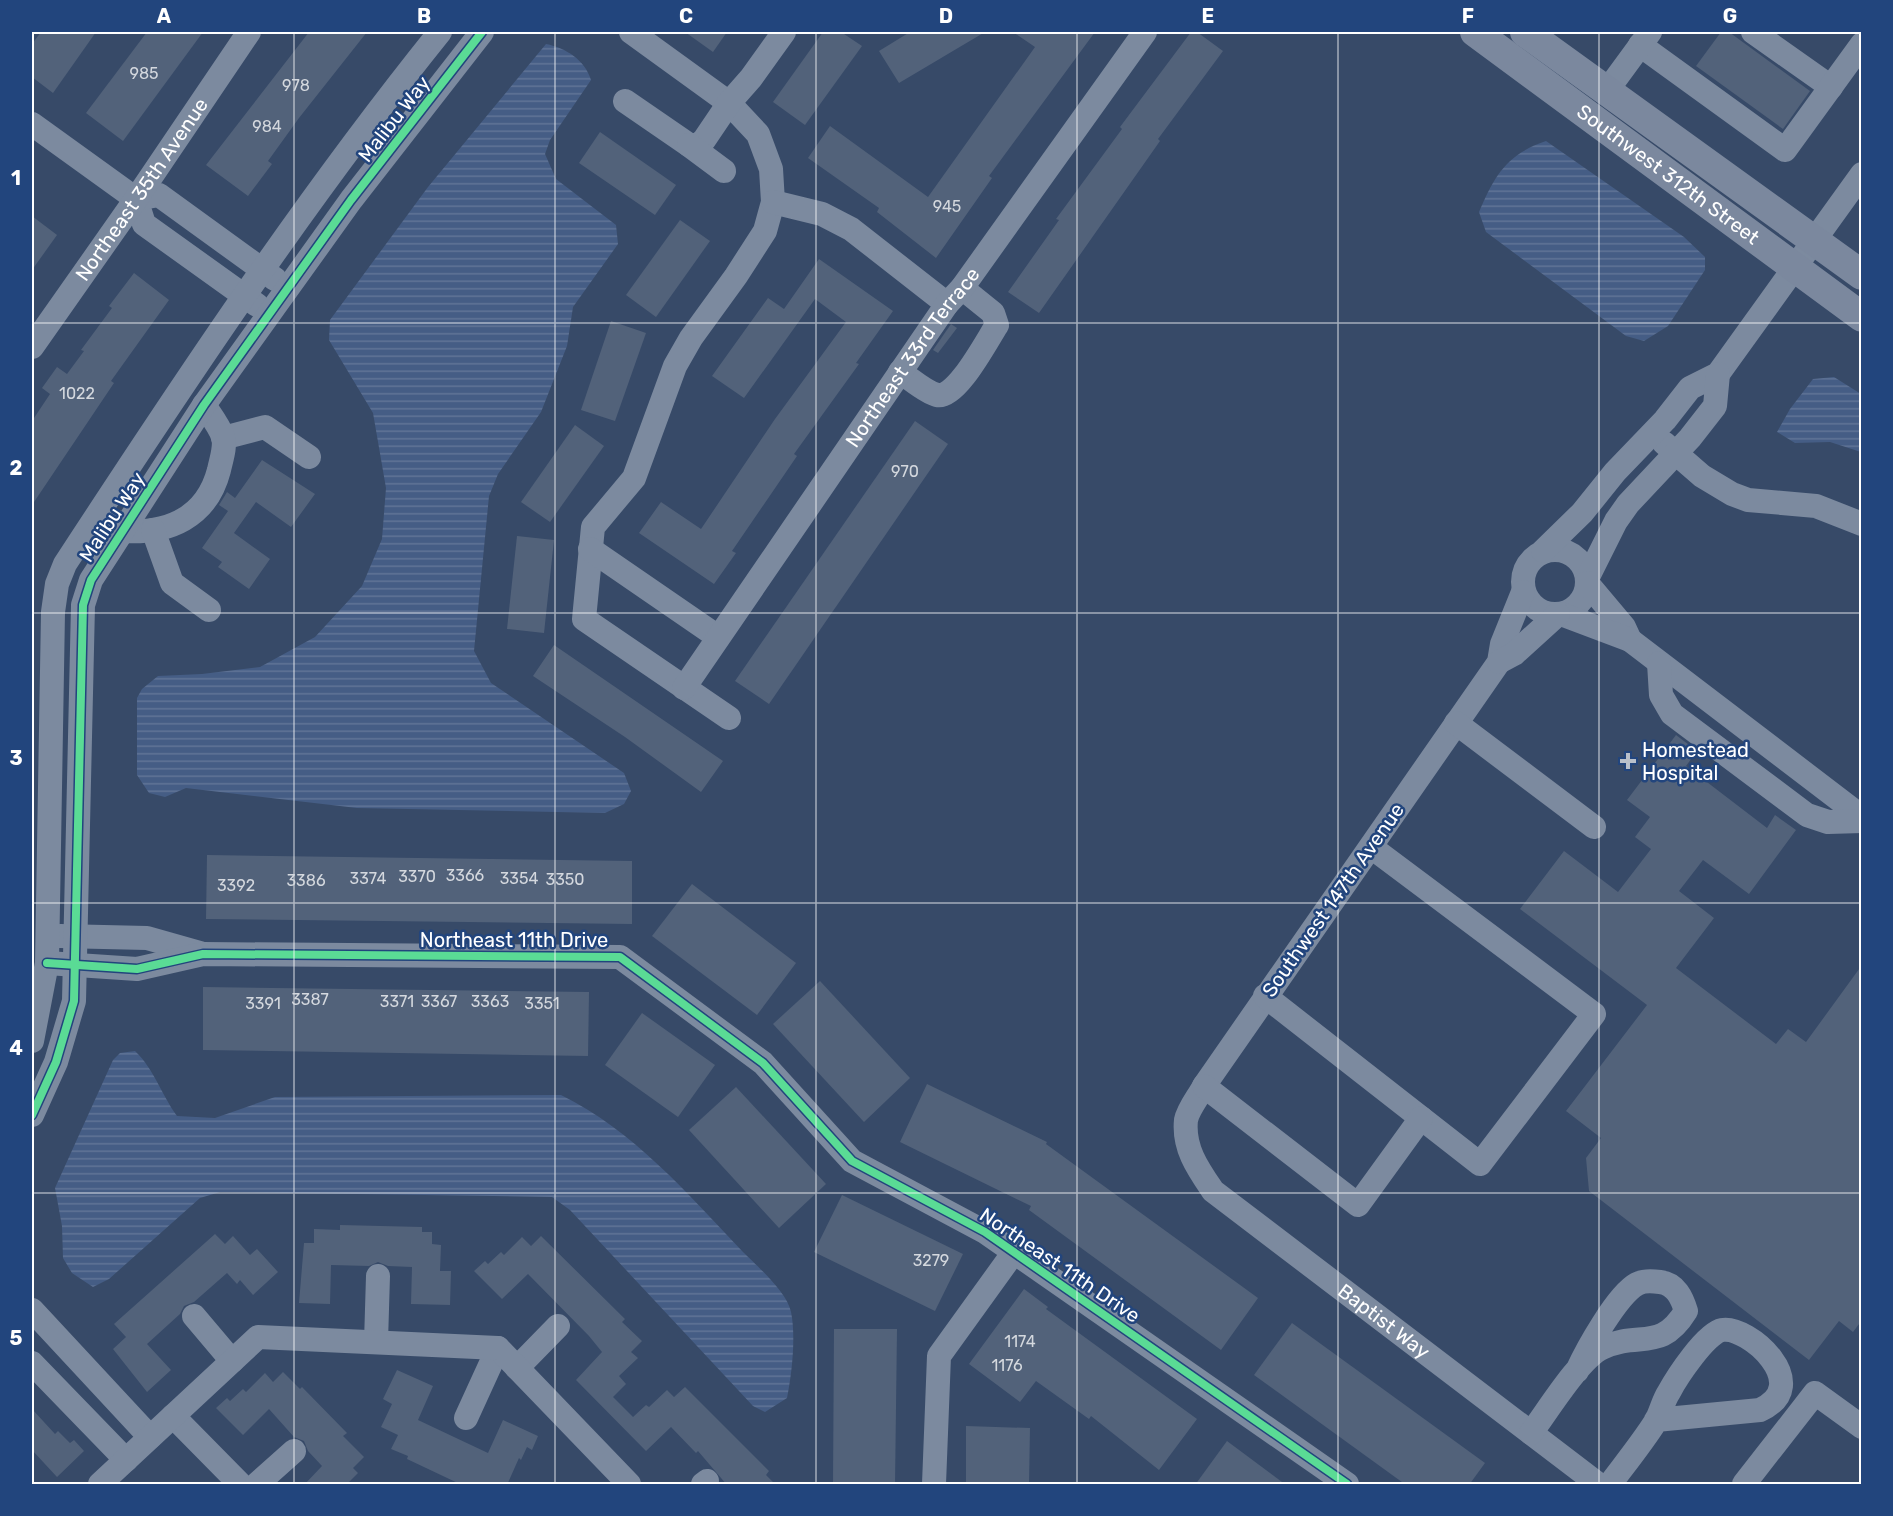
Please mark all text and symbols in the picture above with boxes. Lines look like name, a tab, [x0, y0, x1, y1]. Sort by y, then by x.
text: A	[157, 4, 172, 28]
text: B	[417, 4, 431, 28]
text: C	[679, 4, 693, 28]
text: D	[939, 4, 953, 28]
text: E	[1202, 4, 1214, 28]
text: F	[1462, 4, 1474, 28]
text: G	[1723, 4, 1737, 28]
house number: 985	[129, 64, 159, 83]
street label: Malibu Way	[353, 71, 435, 167]
house number: 978	[282, 76, 310, 95]
street label: Northeast 35th Avenue	[70, 93, 213, 285]
street label: Southwest 312th Street	[1572, 99, 1764, 249]
house number: 984	[252, 117, 282, 136]
text: 1	[11, 166, 21, 190]
house number: 945	[933, 197, 961, 216]
street label: Northeast 33rd Terrace	[840, 263, 985, 452]
house number: 1022	[59, 384, 95, 403]
text: 2	[10, 456, 23, 480]
house number: 970	[891, 462, 919, 481]
street label: Malibu Way	[74, 467, 150, 567]
place label: Homestead Hospital	[1642, 738, 1749, 785]
text: 3	[9, 746, 23, 770]
marker: Homestead Hospital	[1619, 752, 1637, 770]
street label: Southwest 147th Avenue	[1257, 799, 1409, 1001]
house number: 3366	[446, 866, 485, 885]
house number: 3370	[398, 867, 436, 886]
house number: 3374	[350, 869, 386, 888]
house number: 3354	[500, 869, 538, 888]
house number: 3350	[546, 870, 584, 889]
house number: 3386	[286, 871, 326, 890]
house number: 3392	[217, 876, 255, 895]
street label: Northeast 11th Drive	[420, 928, 608, 952]
house number: 3387	[291, 990, 329, 1009]
house number: 3371	[380, 992, 414, 1011]
house number: 3367	[421, 992, 457, 1011]
house number: 3363	[471, 992, 509, 1011]
house number: 3391	[245, 994, 281, 1013]
house number: 3351	[524, 994, 560, 1013]
text: 4	[9, 1036, 23, 1060]
street label: Northeast 11th Drive	[975, 1202, 1145, 1328]
house number: 3279	[913, 1251, 949, 1270]
street label: Baptist Way	[1333, 1279, 1435, 1364]
text: 5	[10, 1326, 23, 1350]
house number: 1174	[1004, 1332, 1036, 1351]
house number: 1176	[991, 1356, 1023, 1375]

